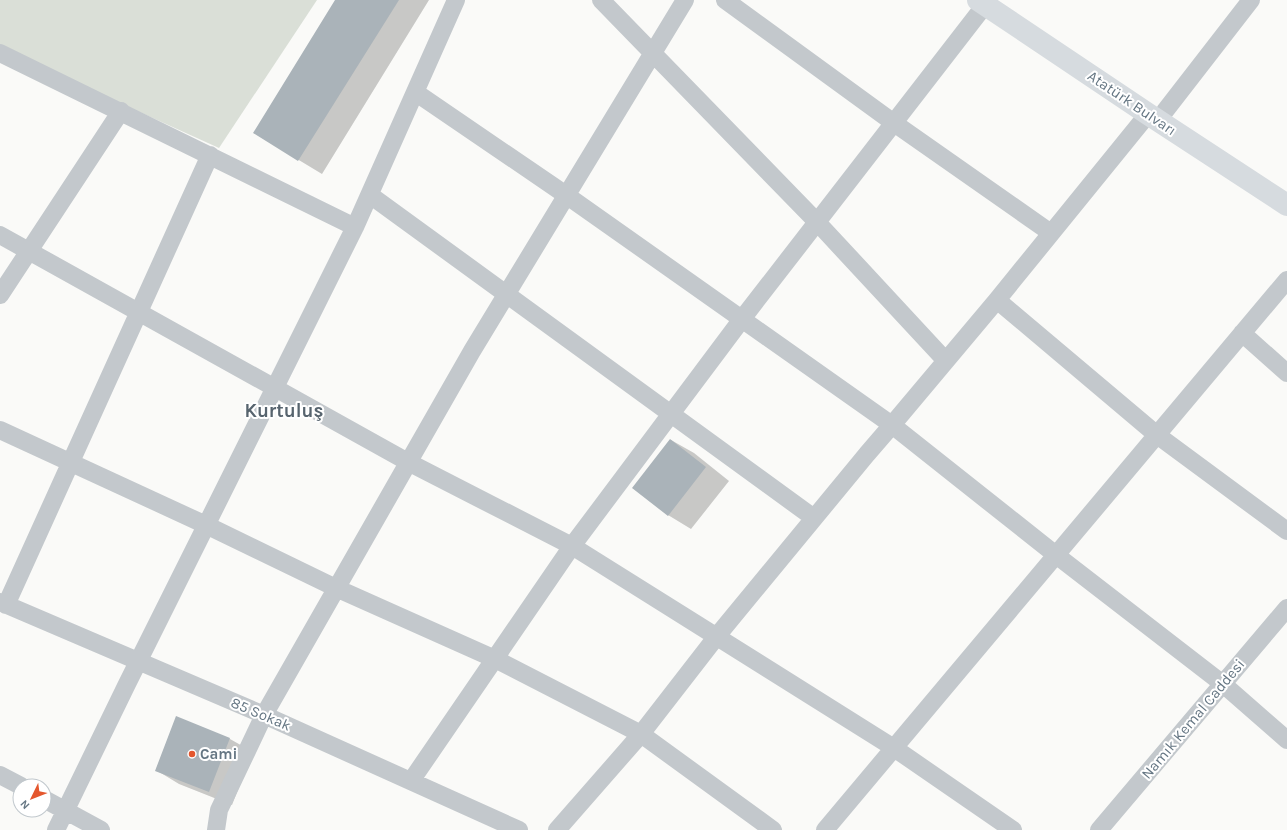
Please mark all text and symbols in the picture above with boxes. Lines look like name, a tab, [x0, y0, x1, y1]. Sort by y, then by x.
street label: Atatürk Bulvarı	[1084, 67, 1180, 139]
district label: Kurtuluş	[245, 400, 323, 422]
street label: Namık Kemal Caddesi	[1138, 655, 1248, 783]
street label: 85 Sokak	[228, 693, 294, 735]
place label: Cami	[200, 745, 237, 763]
marker: Cami	[187, 749, 197, 759]
north arrow	[12, 778, 52, 818]
text: N	[18, 797, 32, 812]

